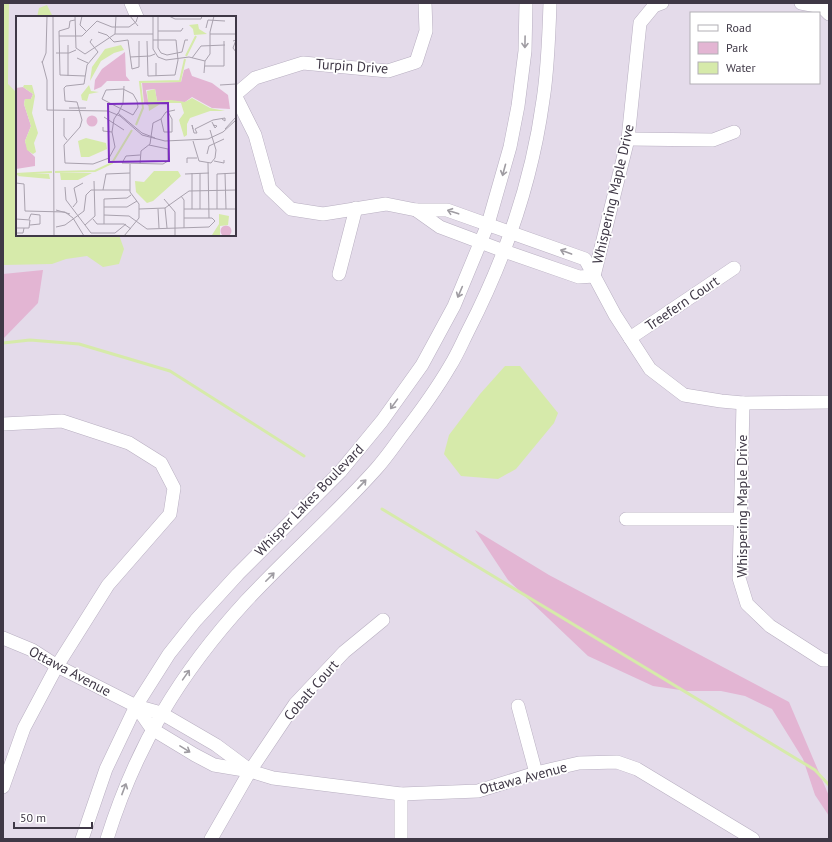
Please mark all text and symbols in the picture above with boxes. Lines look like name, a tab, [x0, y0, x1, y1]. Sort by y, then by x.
legend	[690, 12, 820, 84]
inset map	[16, 16, 236, 236]
text: Road	[726, 20, 751, 35]
one-way arrow	[521, 35, 529, 48]
text: Park	[726, 40, 748, 55]
street label: Turpin Drive	[315, 54, 389, 78]
text: Water	[726, 60, 756, 75]
street label: Whispering Maple Drive	[588, 122, 638, 266]
one-way arrow	[500, 163, 507, 176]
one-way arrow	[447, 208, 460, 215]
one-way arrow	[561, 248, 573, 256]
street label: Treefern Court	[642, 272, 723, 334]
one-way arrow	[456, 286, 463, 298]
one-way arrow	[390, 398, 398, 409]
street label: Whispering Maple Drive	[733, 435, 751, 577]
street label: Whisper Lakes Boulevard	[251, 440, 367, 560]
one-way arrow	[357, 479, 367, 489]
one-way arrow	[266, 572, 275, 582]
street label: Ottawa Avenue	[26, 642, 114, 700]
street label: Cobalt Court	[280, 656, 342, 724]
one-way arrow	[182, 669, 190, 680]
one-way arrow	[180, 745, 191, 753]
street label: Ottawa Avenue	[477, 758, 569, 798]
one-way arrow	[121, 784, 129, 796]
scale bar	[14, 804, 92, 830]
text: 50 m	[20, 810, 46, 825]

